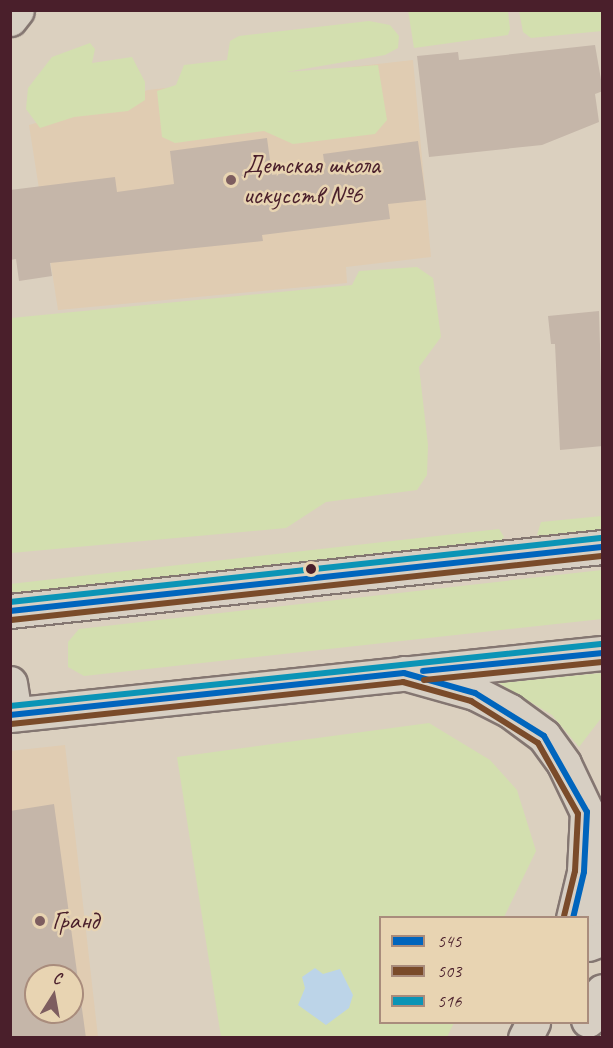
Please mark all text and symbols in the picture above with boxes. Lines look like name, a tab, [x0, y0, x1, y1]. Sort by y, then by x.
place label: Детская школа искусств №6	[243, 149, 380, 210]
marker: Детская школа искусств №6	[224, 173, 238, 187]
unlabelled marker	[305, 563, 317, 575]
place label: Гранд	[52, 905, 99, 937]
marker: Гранд	[33, 914, 47, 928]
legend	[379, 916, 589, 1024]
text: 545	[437, 930, 461, 952]
text: 503	[437, 960, 461, 982]
north arrow	[24, 964, 84, 1024]
text: С	[51, 968, 63, 989]
text: 516	[437, 990, 461, 1012]

